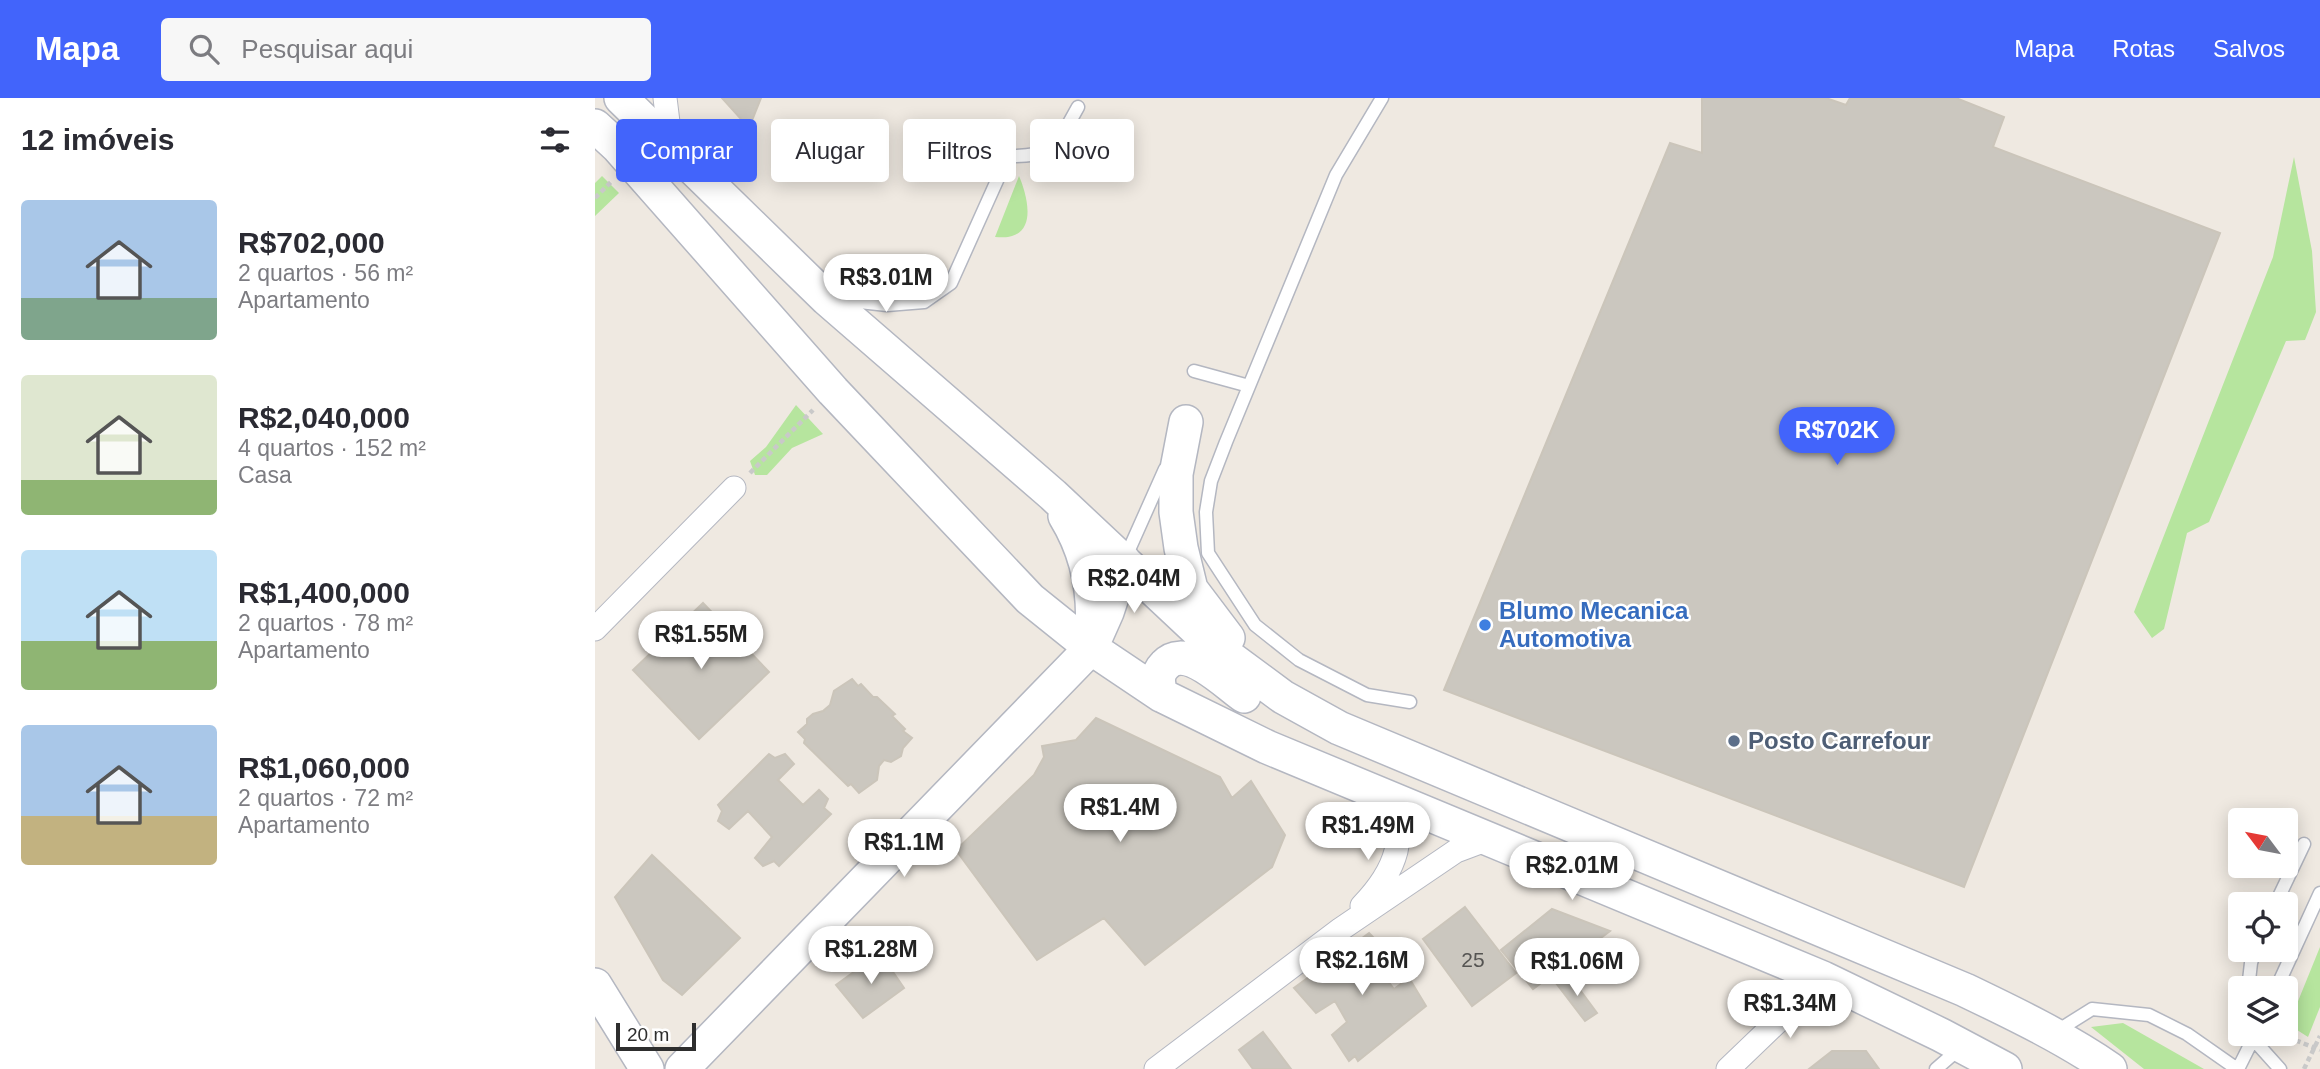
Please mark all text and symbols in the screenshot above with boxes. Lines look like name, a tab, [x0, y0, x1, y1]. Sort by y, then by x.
search box	[161, 18, 651, 81]
text: Mapa	[35, 30, 119, 67]
icon: search	[185, 30, 223, 68]
text: Pesquisar aqui	[241, 34, 413, 64]
text: Mapa	[2014, 35, 2074, 62]
text: Rotas	[2112, 35, 2175, 62]
text: Salvos	[2213, 35, 2285, 62]
chip: Comprar	[616, 119, 757, 182]
chip: Alugar	[771, 119, 889, 182]
chip: Filtros	[903, 119, 1016, 182]
chip: Novo	[1030, 119, 1134, 182]
icon: filters	[536, 121, 574, 159]
text: 12 imóveis	[21, 123, 174, 156]
text: R$702,000	[238, 226, 385, 259]
icon: home	[77, 228, 161, 312]
pin: R$3.01M	[821, 254, 951, 314]
text: 2 quartos · 56 m²	[238, 260, 413, 286]
text: R$3.01M	[839, 264, 933, 290]
text: Apartamento	[238, 287, 370, 313]
text: R$2,040,000	[238, 401, 410, 434]
icon: home	[77, 403, 161, 487]
pin: R$702K	[1780, 408, 1894, 467]
text: R$702K	[1795, 417, 1879, 443]
text: 4 quartos · 152 m²	[238, 435, 426, 461]
text: Casa	[238, 462, 292, 488]
pin: R$2.04M	[1069, 556, 1199, 615]
text: R$2.04M	[1087, 565, 1181, 591]
text: R$1,400,000	[238, 576, 410, 609]
icon: home	[77, 578, 161, 662]
place label: Blumo Mecanica Automotiva	[1499, 597, 1689, 652]
text: 2 quartos · 78 m²	[238, 610, 413, 636]
pin: R$1.55M	[636, 612, 766, 671]
marker: Blumo Mecanica Automotiva	[1477, 617, 1493, 633]
text: R$1.55M	[654, 621, 748, 647]
text: Apartamento	[238, 637, 370, 663]
place label: Posto Carrefour	[1748, 727, 1931, 754]
marker: Posto Carrefour	[1726, 733, 1742, 749]
text: R$1,060,000	[238, 751, 410, 784]
icon: home	[77, 753, 161, 837]
pin: R$1.4M	[1063, 784, 1177, 844]
text: 2 quartos · 72 m²	[238, 785, 413, 811]
text: R$1.4M	[1080, 794, 1160, 820]
pin: R$1.49M	[1303, 802, 1433, 862]
north arrow	[2228, 808, 2298, 878]
map controls	[2228, 808, 2298, 1046]
text: Apartamento	[238, 812, 370, 838]
text: R$1.49M	[1321, 812, 1415, 838]
pin: R$1.1M	[847, 820, 961, 879]
text: R$1.1M	[864, 829, 944, 855]
pin: R$2.01M	[1507, 842, 1637, 902]
text: R$2.01M	[1525, 852, 1619, 878]
button: locate	[2228, 892, 2298, 962]
pin: R$1.28M	[806, 926, 936, 986]
text: R$1.28M	[824, 936, 918, 962]
pin: R$2.16M	[1297, 937, 1427, 997]
pin: R$1.06M	[1512, 939, 1642, 998]
text: R$2.16M	[1315, 947, 1409, 973]
house number: 25	[1461, 948, 1485, 971]
text: R$1.06M	[1530, 948, 1624, 974]
button: layers	[2228, 976, 2298, 1046]
pin: R$1.34M	[1725, 981, 1855, 1040]
text: R$1.34M	[1743, 990, 1837, 1016]
scale bar	[616, 1020, 697, 1052]
text: 20 m	[627, 1024, 669, 1045]

